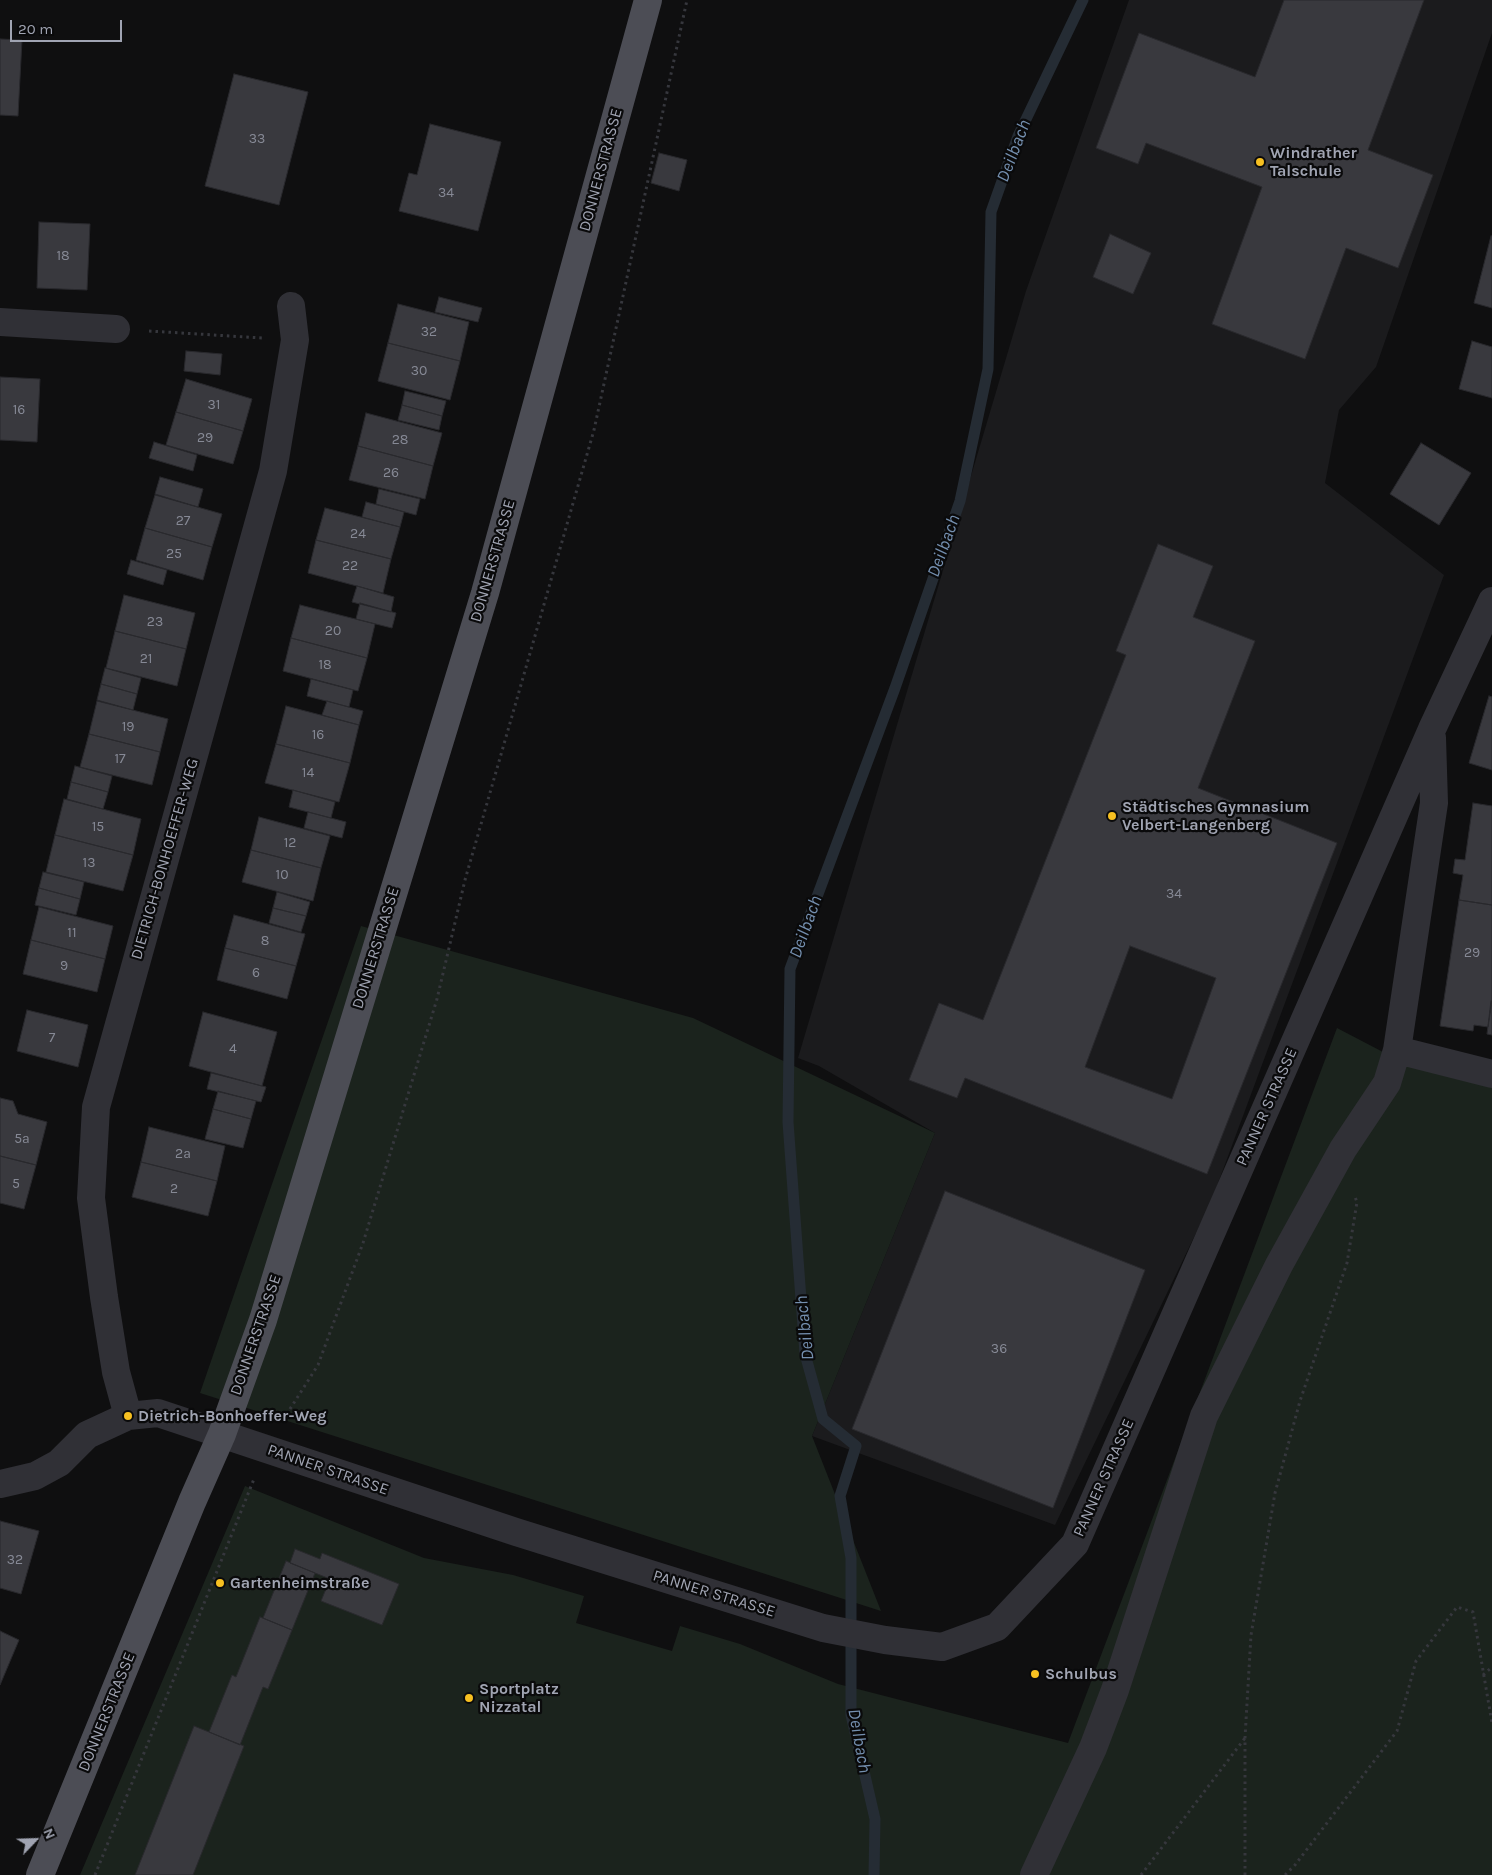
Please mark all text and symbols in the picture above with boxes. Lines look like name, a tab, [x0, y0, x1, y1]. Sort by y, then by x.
scale bar	[12, 10, 125, 42]
text: 20 m	[18, 20, 53, 38]
street label: DONNERSTRASSE	[575, 106, 627, 234]
water label: Deilbach	[992, 117, 1036, 185]
house number: 33	[249, 131, 265, 147]
place label: Windrather Talschule	[1270, 143, 1357, 181]
marker: Windrather Talschule	[1254, 156, 1266, 168]
house number: 34	[438, 185, 454, 201]
house number: 18	[56, 248, 70, 264]
house number: 32	[421, 324, 437, 340]
house number: 30	[411, 363, 427, 379]
house number: 31	[208, 397, 220, 413]
house number: 16	[13, 402, 25, 418]
house number: 29	[197, 430, 213, 446]
house number: 28	[392, 432, 408, 448]
house number: 26	[383, 465, 399, 481]
street label: DONNERSTRASSE	[466, 498, 520, 624]
water label: Deilbach	[923, 512, 965, 580]
house number: 27	[176, 513, 190, 529]
house number: 24	[350, 526, 366, 542]
house number: 25	[166, 546, 182, 562]
house number: 22	[342, 558, 358, 574]
house number: 23	[147, 614, 163, 630]
house number: 20	[325, 623, 341, 639]
house number: 21	[140, 651, 152, 667]
house number: 18	[318, 657, 332, 673]
house number: 19	[122, 719, 134, 735]
house number: 16	[312, 727, 324, 743]
house number: 17	[114, 751, 126, 767]
street label: DIETRICH-BONHOEFFER-WEG	[127, 756, 203, 962]
house number: 14	[302, 765, 314, 781]
place label: Städtisches Gymnasium Velbert-Langenberg	[1122, 797, 1309, 835]
marker: Städtisches Gymnasium Velbert-Langenberg	[1106, 810, 1118, 822]
house number: 15	[92, 819, 104, 835]
house number: 12	[284, 835, 296, 851]
house number: 13	[83, 855, 95, 871]
house number: 10	[276, 867, 288, 883]
street label: DONNERSTRASSE	[348, 885, 404, 1011]
house number: 34	[1166, 886, 1182, 902]
water label: Deilbach	[785, 893, 827, 961]
house number: 11	[67, 925, 77, 941]
house number: 8	[261, 933, 269, 949]
house number: 29	[1464, 945, 1480, 961]
house number: 9	[60, 958, 68, 974]
house number: 6	[252, 965, 260, 981]
house number: 7	[49, 1030, 55, 1046]
house number: 4	[229, 1041, 237, 1057]
street label: PANNER STRASSE	[1232, 1045, 1302, 1169]
house number: 5a	[14, 1131, 30, 1147]
house number: 2a	[175, 1146, 191, 1162]
house number: 5	[12, 1176, 20, 1192]
house number: 2	[170, 1181, 178, 1197]
street label: DONNERSTRASSE	[226, 1272, 286, 1398]
water label: Deilbach	[791, 1295, 819, 1361]
house number: 36	[991, 1341, 1007, 1357]
place label: Dietrich-Bonhoeffer-Weg	[138, 1406, 327, 1426]
marker: Dietrich-Bonhoeffer-Weg	[122, 1410, 134, 1422]
street label: PANNER STRASSE	[1069, 1416, 1139, 1540]
street label: PANNER STRASSE	[265, 1440, 391, 1500]
house number: 32	[7, 1552, 23, 1568]
street label: PANNER STRASSE	[651, 1566, 777, 1622]
place label: Gartenheimstraße	[230, 1573, 369, 1593]
marker: Gartenheimstraße	[214, 1577, 226, 1589]
street label: DONNERSTRASSE	[74, 1650, 140, 1774]
place label: Schulbus	[1045, 1664, 1117, 1684]
marker: Schulbus	[1029, 1668, 1041, 1680]
place label: Sportplatz Nizzatal	[479, 1679, 559, 1717]
marker: Sportplatz Nizzatal	[463, 1692, 475, 1704]
water label: Deilbach	[843, 1707, 875, 1775]
north arrow	[10, 1815, 60, 1865]
text: N	[39, 1826, 59, 1842]

